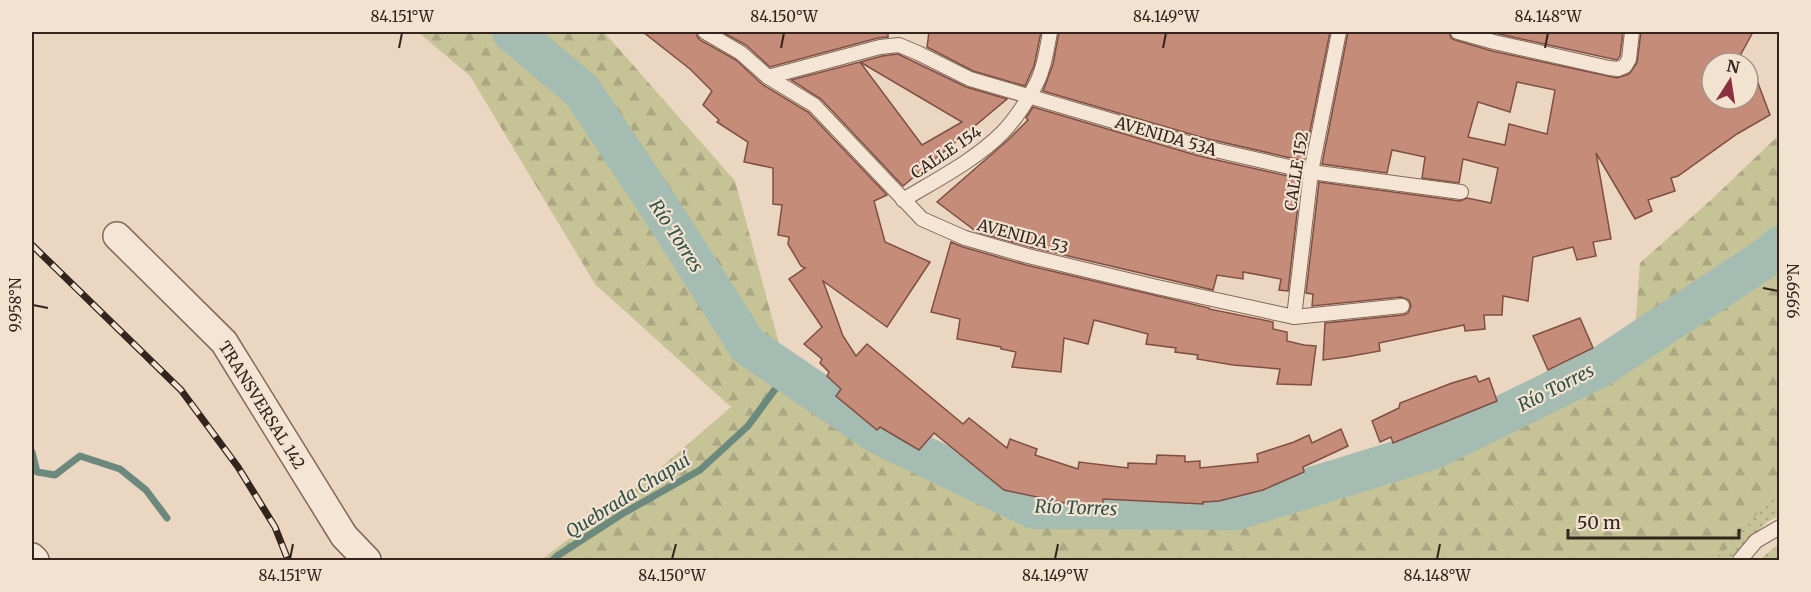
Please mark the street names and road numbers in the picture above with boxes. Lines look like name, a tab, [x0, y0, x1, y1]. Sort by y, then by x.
street label: AVENIDA 53A	[1112, 112, 1220, 160]
street label: CALLE 154	[907, 121, 985, 183]
street label: CALLE 152	[1280, 130, 1312, 212]
street label: AVENIDA 53	[974, 214, 1071, 258]
street label: TRANSVERSAL 142	[215, 337, 309, 473]

